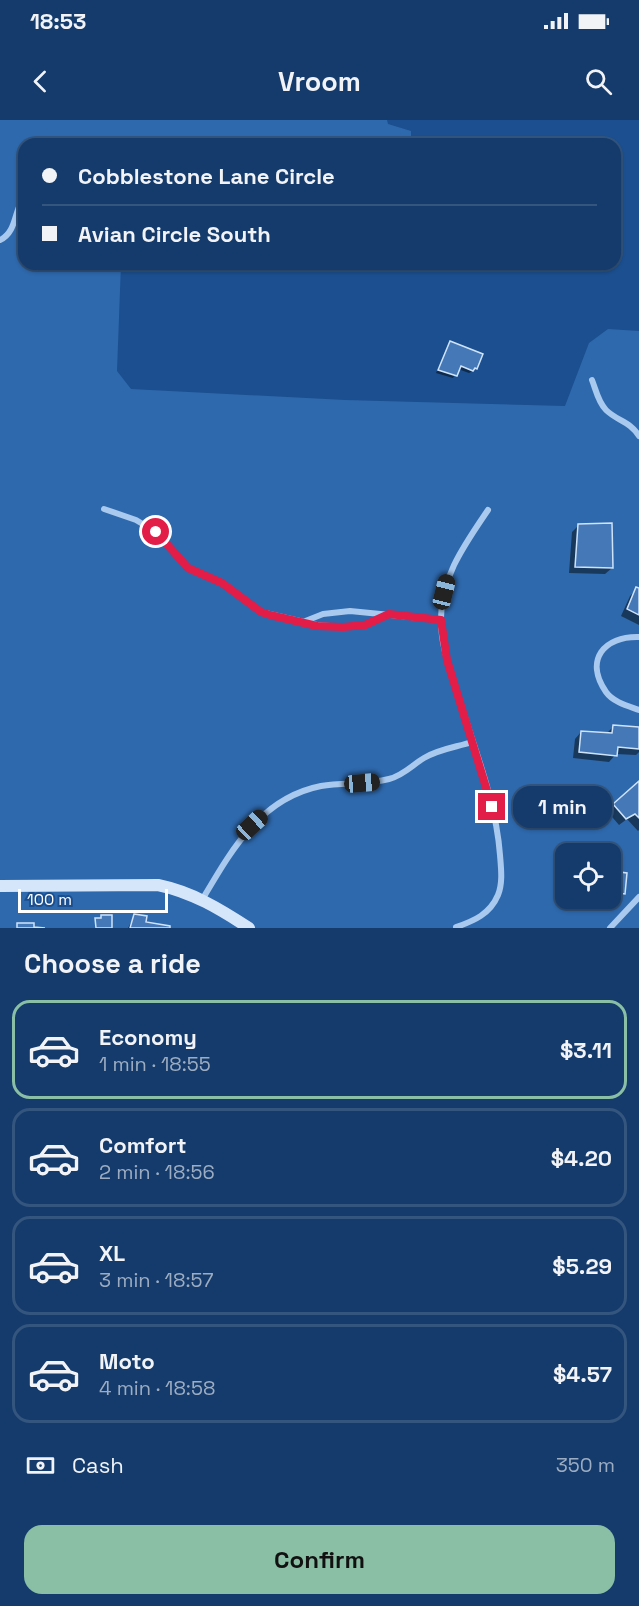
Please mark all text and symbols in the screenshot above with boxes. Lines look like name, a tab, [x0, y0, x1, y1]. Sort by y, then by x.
text: 18:53	[30, 7, 86, 35]
text: Vroom	[278, 64, 361, 99]
icon: back	[24, 65, 57, 98]
icon: search	[582, 65, 615, 98]
text: Cobblestone Lane Circle	[78, 162, 335, 190]
text: Avian Circle South	[78, 220, 271, 248]
route start	[142, 518, 169, 545]
car	[431, 572, 457, 612]
car	[343, 772, 381, 794]
callout: 1 min	[513, 786, 612, 828]
route end	[478, 793, 505, 820]
text: 1 min	[538, 794, 587, 820]
car	[233, 806, 271, 844]
map controls	[555, 843, 621, 909]
button: locate	[555, 843, 621, 909]
scale bar	[18, 886, 168, 914]
text: 100 m	[27, 889, 72, 910]
text: Choose a ride	[24, 946, 201, 981]
icon: car	[27, 1023, 81, 1077]
text: Economy	[99, 1023, 197, 1051]
text: $3.11	[560, 1036, 612, 1064]
text: 1 min · 18:55	[99, 1051, 211, 1077]
icon: car	[27, 1131, 81, 1185]
text: Comfort	[99, 1131, 187, 1159]
text: $4.20	[551, 1144, 612, 1172]
text: 2 min · 18:56	[99, 1159, 215, 1185]
icon: car	[27, 1239, 81, 1293]
text: XL	[99, 1239, 125, 1267]
text: $5.29	[552, 1252, 612, 1280]
text: 3 min · 18:57	[99, 1267, 214, 1293]
icon: car	[27, 1347, 81, 1401]
text: Moto	[99, 1347, 155, 1375]
text: $4.57	[553, 1360, 612, 1388]
text: 4 min · 18:58	[99, 1375, 215, 1401]
icon: cash	[24, 1449, 57, 1482]
text: Cash	[72, 1451, 124, 1479]
text: 350 m	[556, 1452, 615, 1478]
button: Confirm	[24, 1525, 615, 1594]

